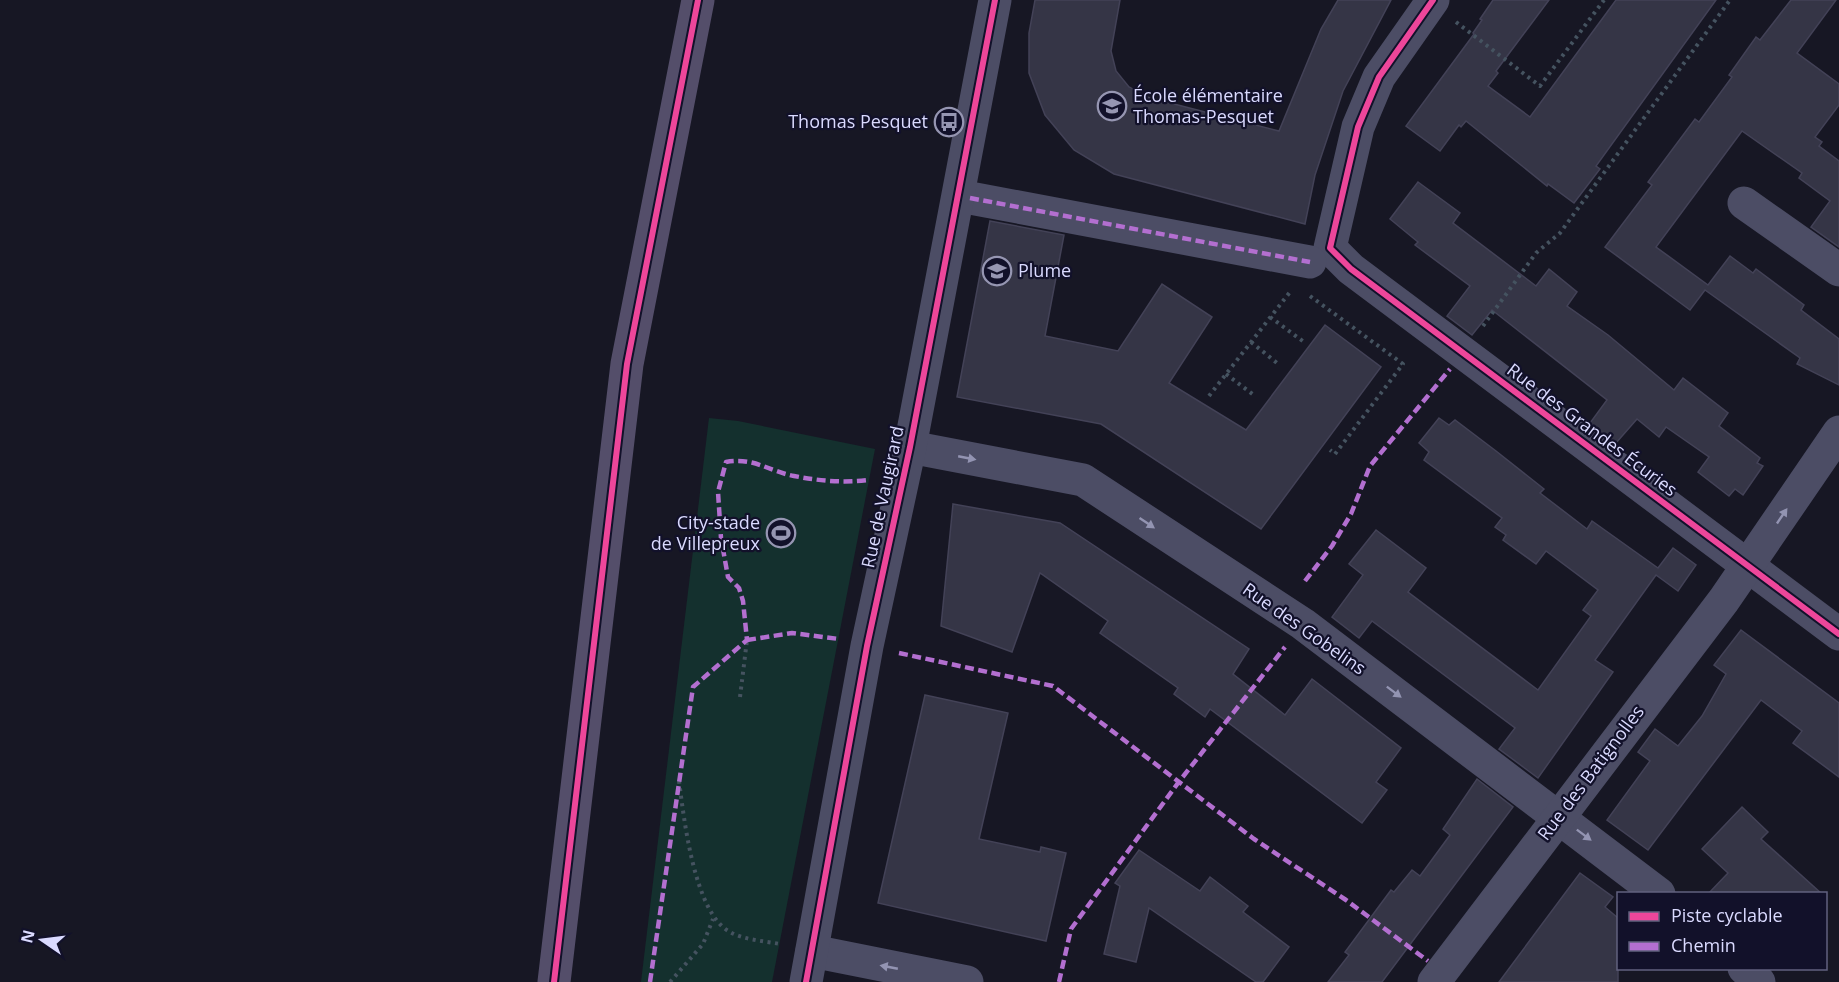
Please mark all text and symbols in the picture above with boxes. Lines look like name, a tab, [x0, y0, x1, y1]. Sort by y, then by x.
place label: École élémentaire Thomas-Pesquet	[1133, 83, 1283, 128]
school or university icon: École élémentaire Thomas-Pesquet	[1096, 90, 1128, 122]
bus stop icon: Thomas Pesquet	[933, 106, 965, 138]
place label: Thomas Pesquet	[788, 109, 928, 133]
school or university icon: Plume	[981, 255, 1013, 287]
place label: Plume	[1018, 258, 1071, 282]
street label: Rue des Grandes Écuries	[1503, 357, 1683, 501]
street label: Rue de Vaugirard	[855, 424, 909, 570]
one-way arrow	[958, 454, 977, 463]
one-way arrow	[1776, 509, 1788, 525]
place label: City-stade de Villepreux	[651, 510, 761, 555]
sports icon: City-stade de Villepreux	[765, 517, 797, 549]
one-way arrow	[1139, 517, 1155, 528]
street label: Rue des Gobelins	[1238, 577, 1371, 680]
one-way arrow	[1387, 686, 1402, 698]
street label: Rue des Batignolles	[1531, 700, 1649, 845]
one-way arrow	[1576, 828, 1592, 841]
legend	[1617, 892, 1827, 970]
text: Piste cyclable	[1671, 903, 1783, 927]
north arrow	[12, 910, 72, 970]
text: N	[15, 927, 40, 945]
text: Chemin	[1671, 933, 1736, 957]
one-way arrow	[879, 962, 898, 971]

